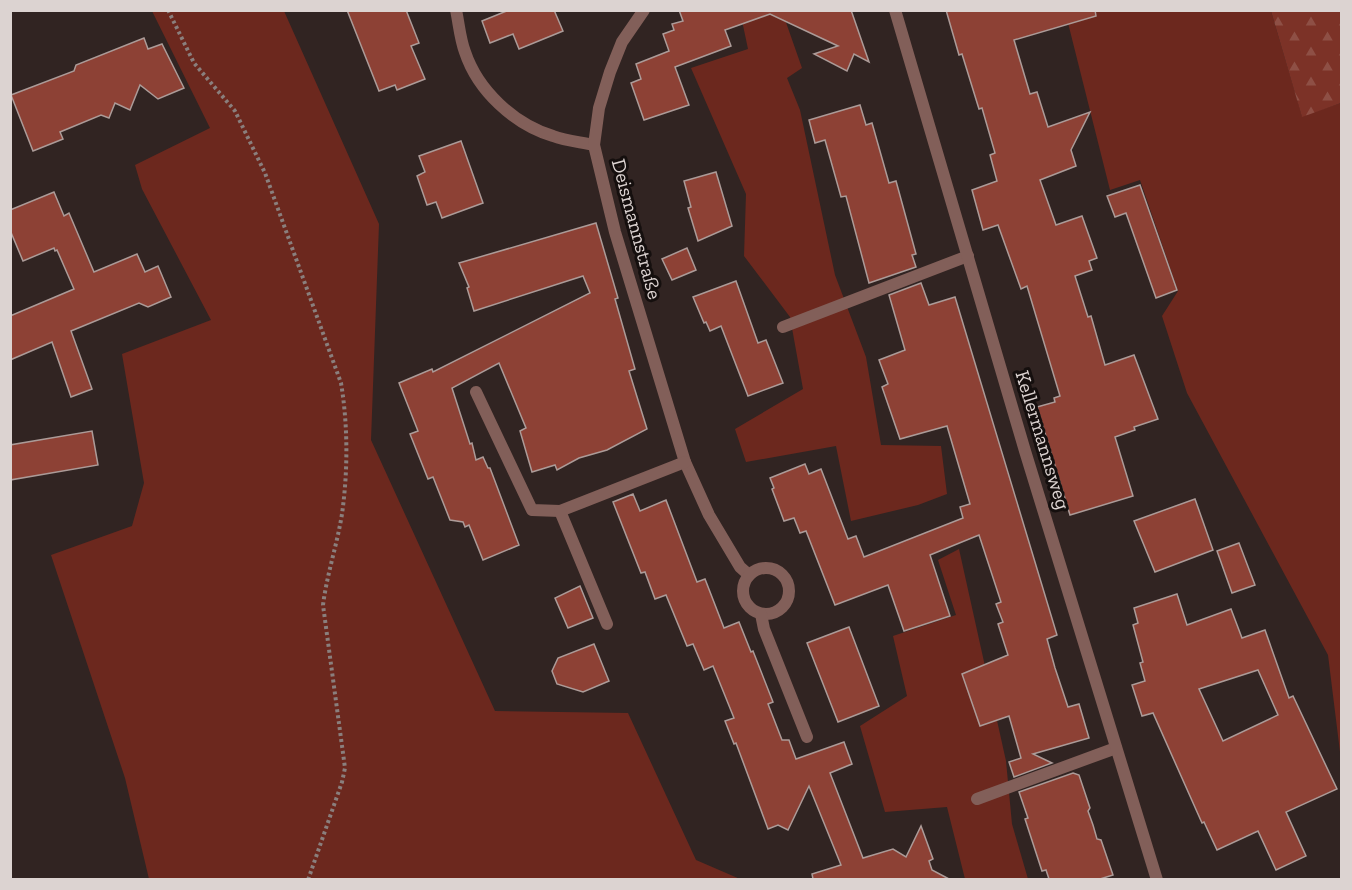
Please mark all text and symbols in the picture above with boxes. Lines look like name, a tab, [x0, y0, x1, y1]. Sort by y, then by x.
street label: Deismannstraße	[607, 156, 667, 302]
street label: Kellermannsweg	[1010, 367, 1076, 513]

